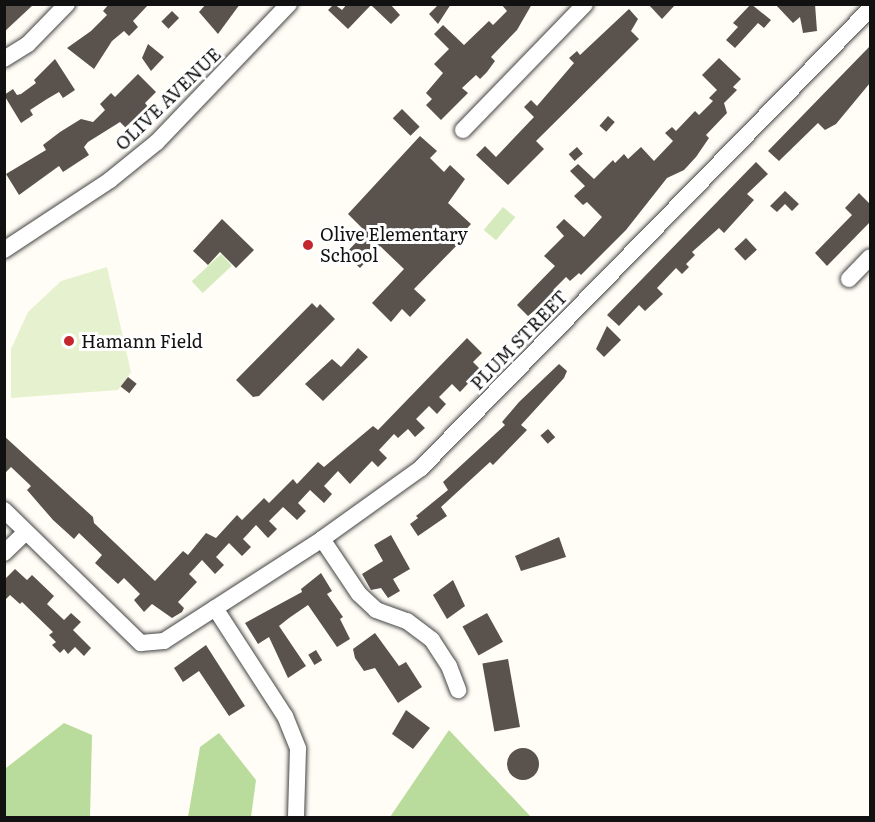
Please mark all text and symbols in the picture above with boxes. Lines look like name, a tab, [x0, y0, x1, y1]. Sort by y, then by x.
street label: OLIVE AVENUE	[111, 43, 225, 155]
place label: Olive Elementary School	[320, 224, 468, 266]
marker: Olive Elementary School	[301, 238, 315, 252]
street label: PLUM STREET	[466, 286, 572, 394]
place label: Hamann Field	[81, 330, 203, 352]
marker: Hamann Field	[62, 334, 76, 348]

